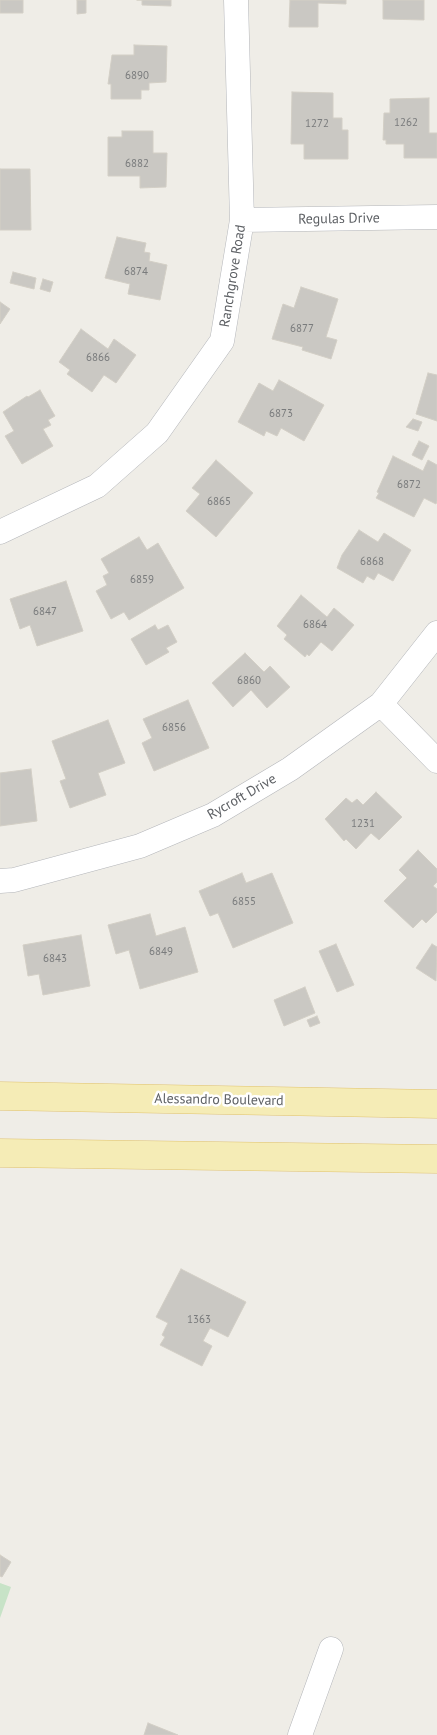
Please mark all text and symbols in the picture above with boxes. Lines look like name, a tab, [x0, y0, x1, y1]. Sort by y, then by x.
house number: 6890	[125, 69, 149, 83]
house number: 1262	[394, 116, 418, 130]
house number: 1272	[305, 117, 329, 131]
house number: 6882	[125, 157, 149, 171]
street label: Regulas Drive	[298, 210, 380, 228]
street label: Ranchgrove Road	[217, 224, 249, 328]
house number: 6874	[124, 265, 148, 279]
house number: 6877	[290, 322, 314, 336]
house number: 6866	[86, 351, 110, 365]
house number: 6873	[269, 407, 293, 421]
house number: 6872	[397, 478, 421, 492]
house number: 6865	[207, 495, 231, 509]
house number: 6868	[360, 555, 384, 569]
house number: 6859	[130, 573, 154, 587]
house number: 6847	[33, 605, 57, 619]
house number: 6864	[303, 618, 327, 632]
house number: 6860	[237, 674, 261, 688]
house number: 6856	[162, 721, 186, 735]
street label: Rycroft Drive	[205, 771, 279, 823]
house number: 1231	[351, 817, 375, 831]
house number: 6855	[232, 895, 256, 909]
house number: 6849	[149, 945, 173, 959]
house number: 6843	[43, 952, 67, 966]
street label: Alessandro Boulevard	[154, 1090, 284, 1110]
house number: 1363	[187, 1313, 211, 1327]

